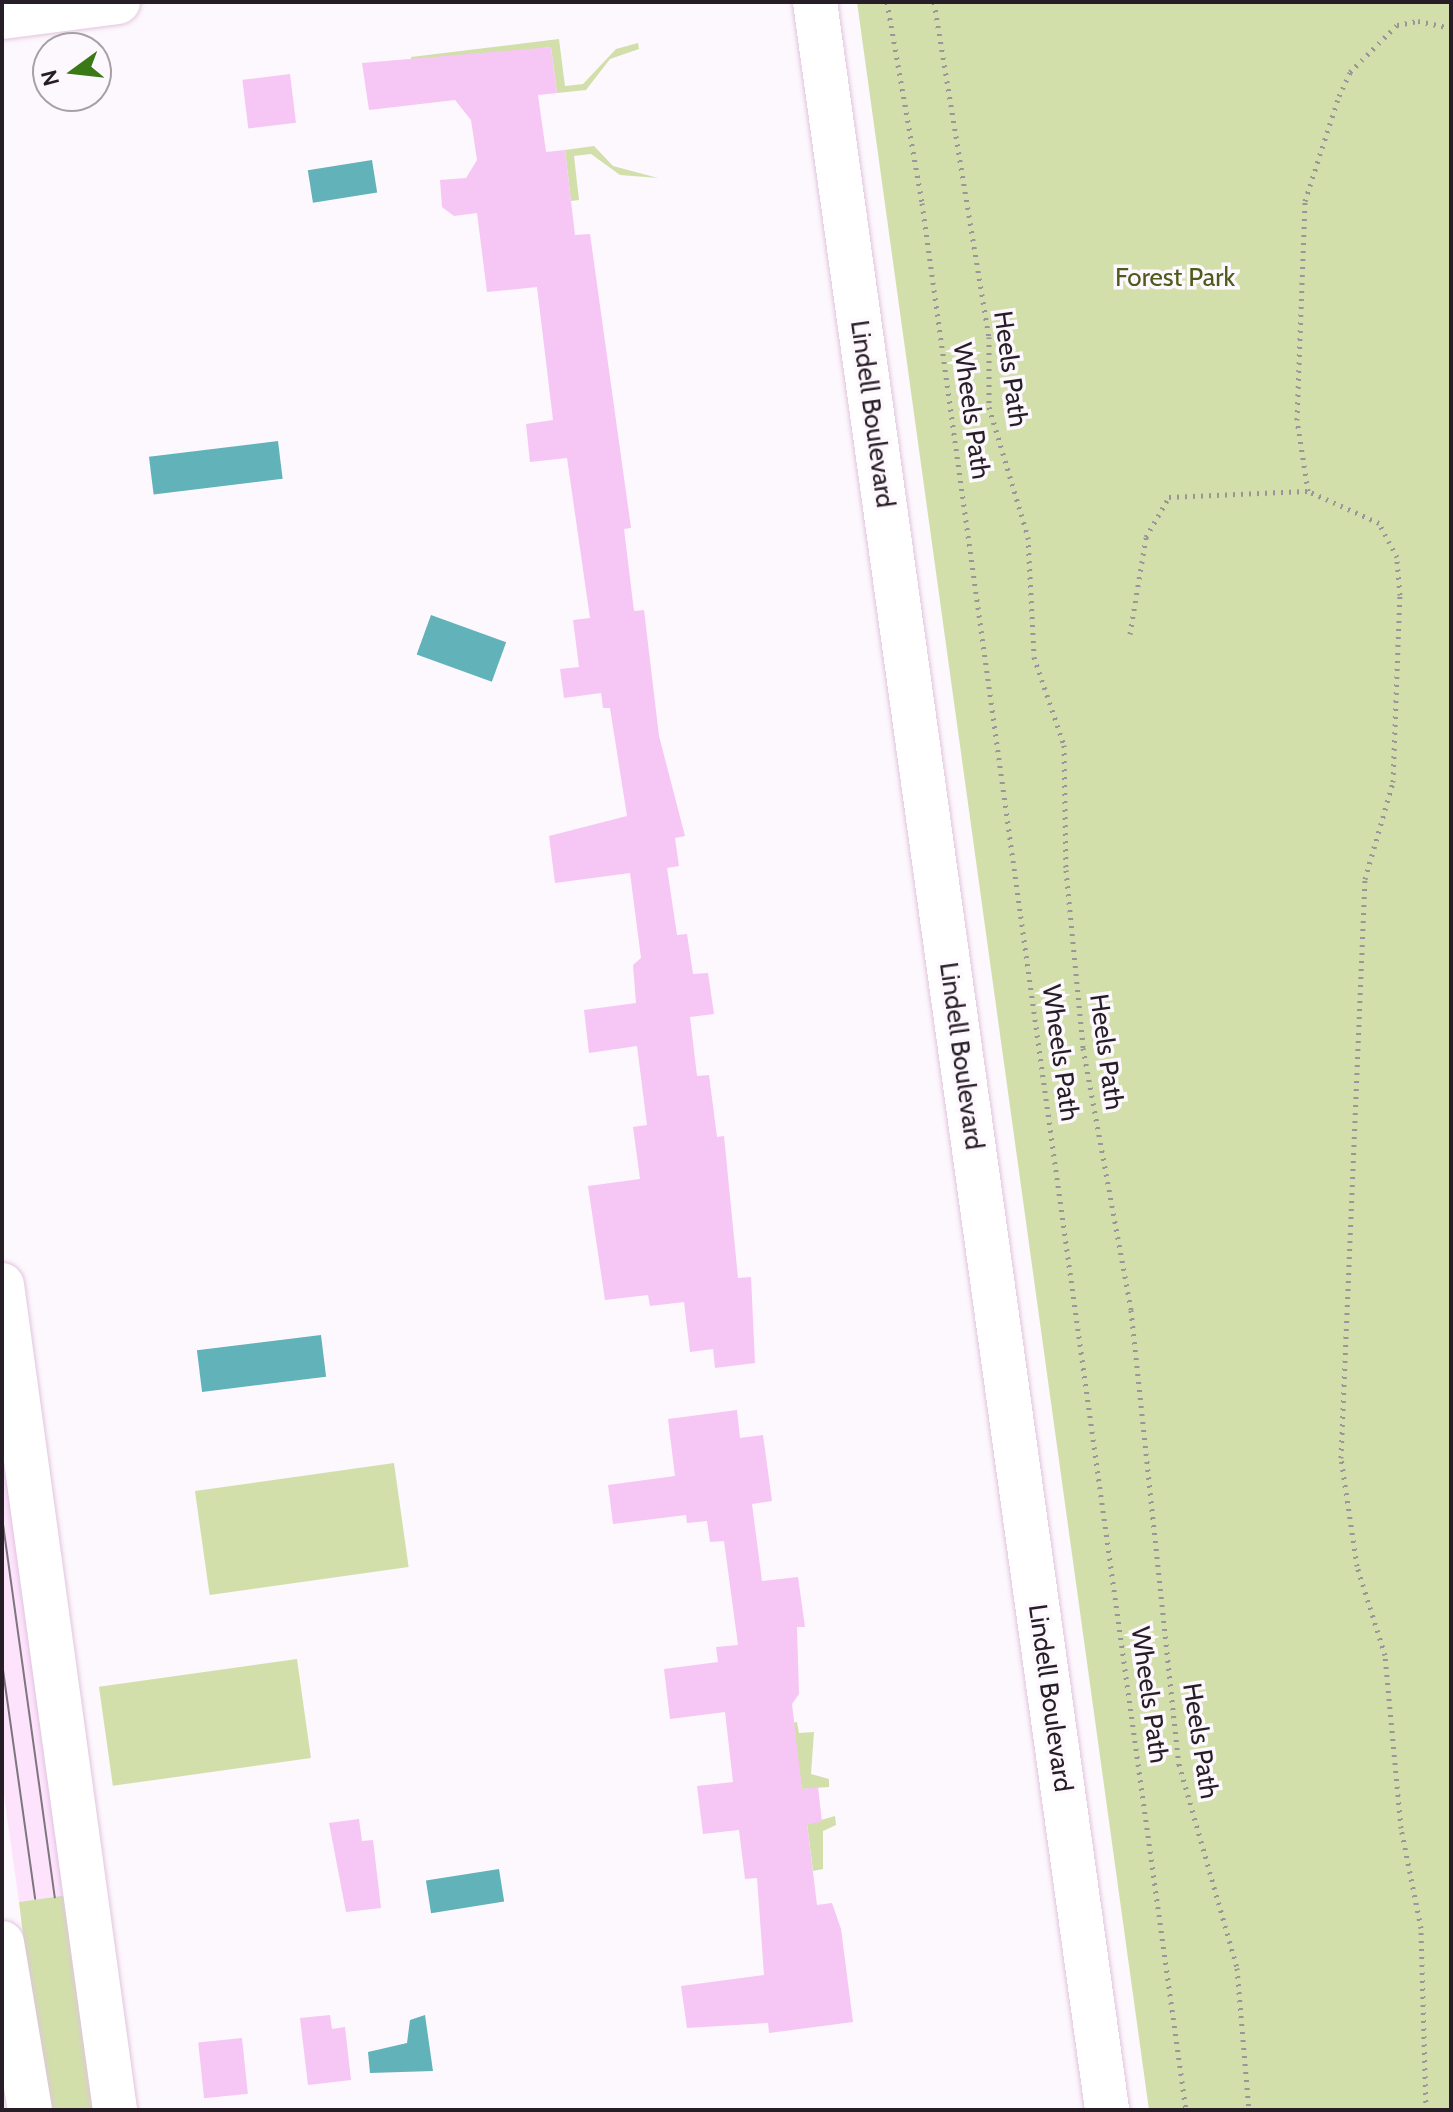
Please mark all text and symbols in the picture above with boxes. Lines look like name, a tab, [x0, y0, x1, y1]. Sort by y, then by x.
north arrow	[32, 32, 112, 112]
text: N	[35, 67, 65, 89]
park label: Forest Park	[1115, 262, 1235, 294]
street label: Heels Path	[986, 309, 1034, 429]
street label: Lindell Boulevard	[843, 318, 901, 510]
street label: Wheels Path	[946, 341, 996, 481]
street label: Lindell Boulevard	[932, 960, 990, 1152]
street label: Wheels Path	[1035, 983, 1085, 1123]
street label: Heels Path	[1082, 992, 1130, 1112]
street label: Lindell Boulevard	[1021, 1602, 1079, 1794]
street label: Wheels Path	[1124, 1625, 1174, 1765]
street label: Heels Path	[1175, 1681, 1225, 1801]

